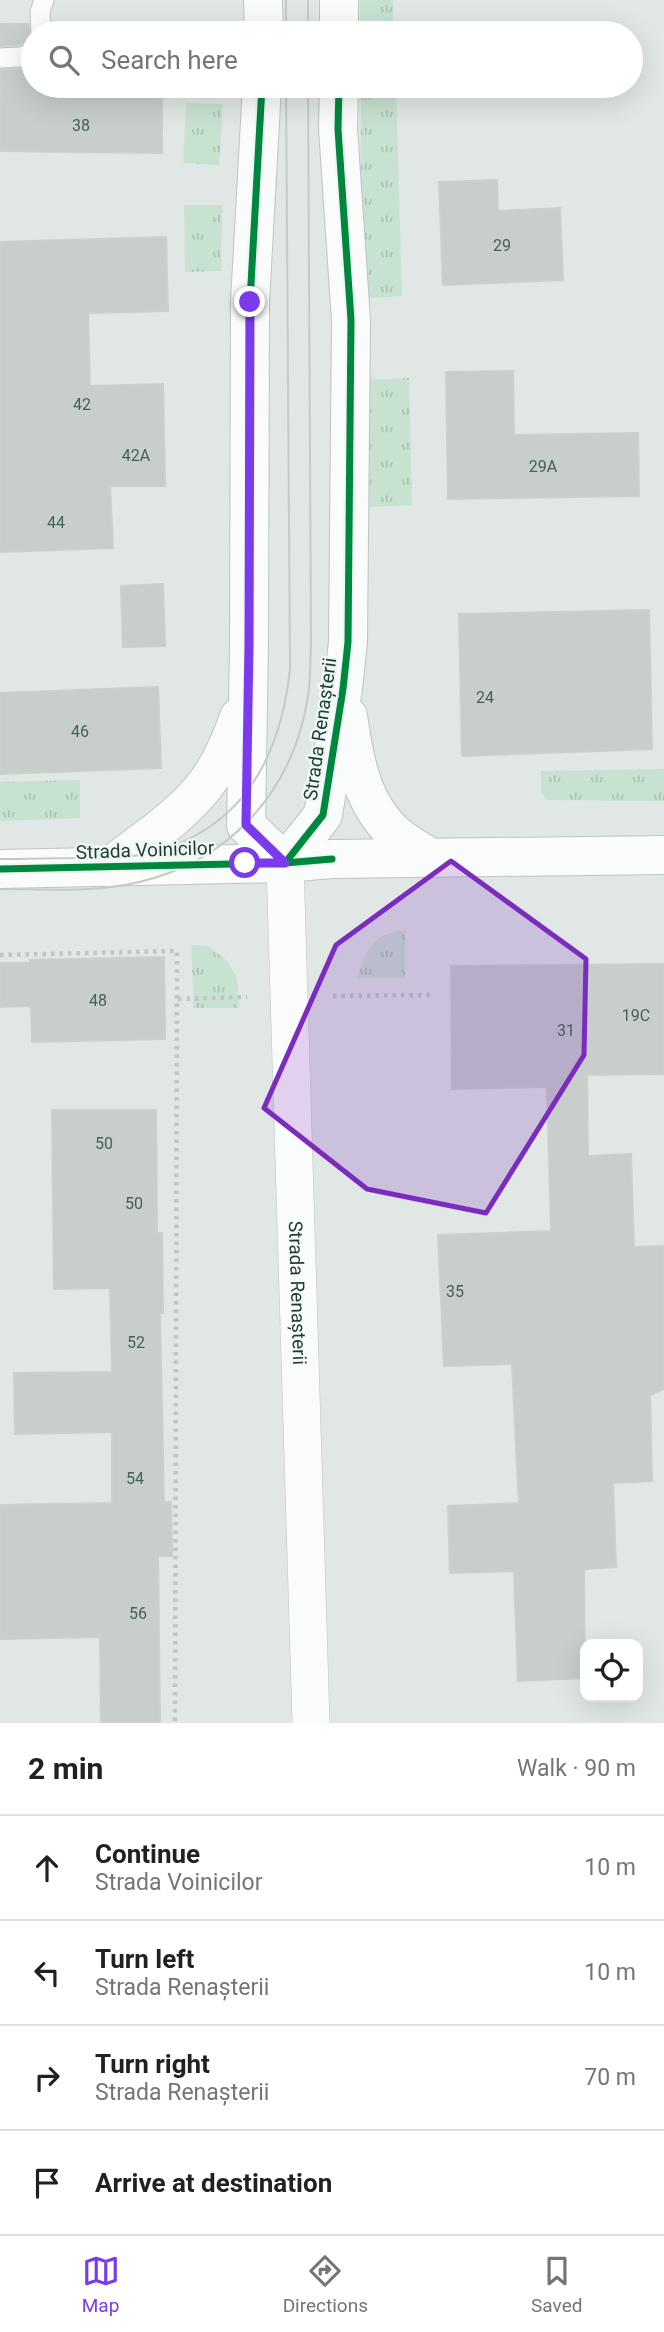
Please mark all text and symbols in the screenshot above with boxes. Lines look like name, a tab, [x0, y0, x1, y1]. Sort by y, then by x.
search box	[21, 21, 643, 98]
icon: search	[45, 41, 83, 79]
text: Search here	[101, 45, 238, 75]
house number: 38	[72, 116, 90, 135]
house number: 29	[493, 236, 511, 255]
route end	[234, 286, 265, 317]
house number: 42	[73, 395, 91, 414]
house number: 42A	[122, 446, 151, 465]
house number: 29A	[529, 457, 558, 476]
house number: 44	[47, 513, 65, 532]
street label: Strada Renașterii	[299, 656, 341, 802]
house number: 24	[476, 688, 494, 707]
house number: 46	[71, 722, 89, 741]
street label: Strada Voinicilor	[75, 836, 215, 864]
route start	[229, 847, 260, 878]
house number: 48	[89, 991, 107, 1010]
house number: 19C	[622, 1006, 650, 1025]
house number: 31	[557, 1021, 575, 1040]
house number: 50	[95, 1134, 113, 1153]
house number: 50	[125, 1194, 143, 1213]
street label: Strada Renașterii	[284, 1220, 312, 1365]
house number: 35	[446, 1282, 464, 1301]
house number: 52	[127, 1333, 145, 1352]
house number: 54	[126, 1469, 144, 1488]
house number: 56	[129, 1604, 147, 1623]
map controls	[580, 1639, 643, 1702]
button: locate	[580, 1639, 643, 1702]
text: 2 min	[28, 1751, 103, 1786]
text: Walk · 90 m	[517, 1755, 636, 1782]
text: Continue	[95, 1839, 200, 1869]
icon: ahead	[28, 1849, 66, 1887]
text: 10 m	[584, 1854, 636, 1881]
text: Strada Voinicilor	[95, 1869, 263, 1896]
text: Turn left	[95, 1944, 194, 1974]
icon: left	[28, 1954, 66, 1992]
text: 10 m	[584, 1959, 636, 1986]
text: Strada Renașterii	[95, 1974, 269, 2001]
text: Turn right	[95, 2049, 210, 2079]
icon: right	[28, 2059, 66, 2097]
text: 70 m	[584, 2064, 636, 2091]
text: Strada Renașterii	[95, 2079, 269, 2106]
icon: arrive	[28, 2164, 66, 2202]
text: Arrive at destination	[95, 2168, 332, 2198]
tab: Map	[82, 2252, 120, 2317]
tab: Directions	[283, 2252, 368, 2317]
tab: Saved	[531, 2252, 582, 2317]

